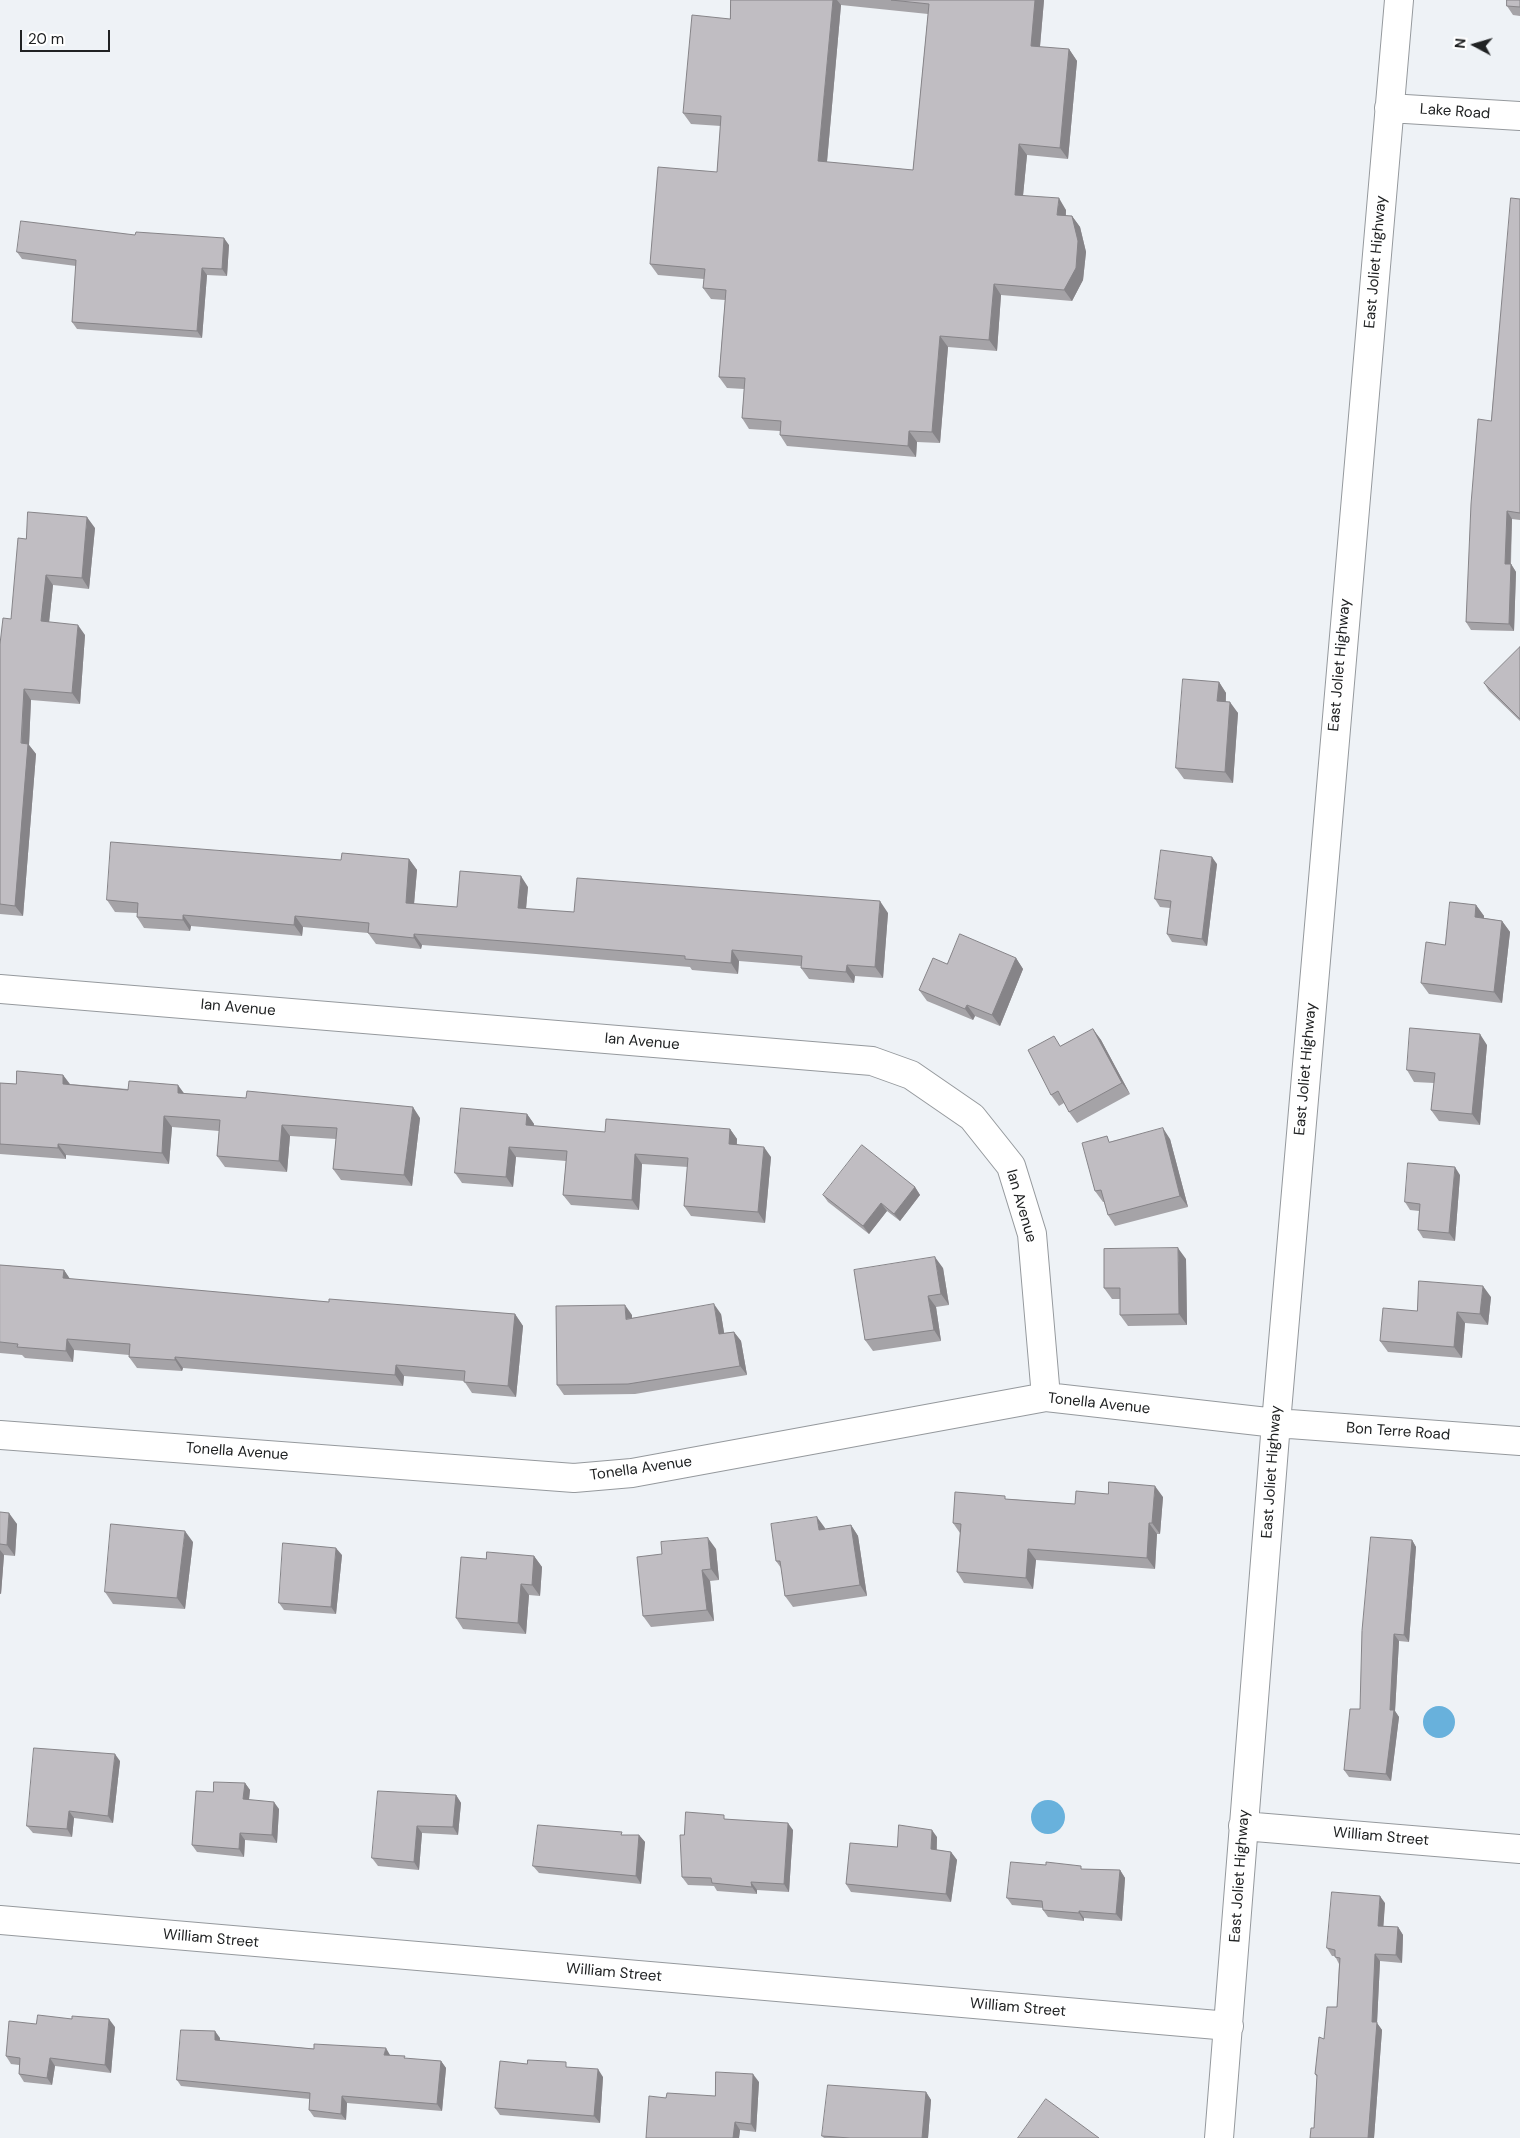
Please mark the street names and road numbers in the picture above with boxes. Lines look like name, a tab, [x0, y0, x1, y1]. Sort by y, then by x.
street label: Lake Road	[1419, 101, 1491, 123]
street label: East Joliet Highway	[1361, 195, 1391, 329]
street label: East Joliet Highway	[1325, 598, 1355, 732]
street label: Ian Avenue	[200, 996, 276, 1020]
street label: East Joliet Highway	[1291, 1002, 1321, 1136]
street label: Ian Avenue	[604, 1030, 680, 1054]
street label: Ian Avenue	[1002, 1167, 1040, 1245]
street label: Tonella Avenue	[1047, 1390, 1151, 1418]
street label: East Joliet Highway	[1258, 1405, 1286, 1539]
street label: Bon Terre Road	[1345, 1419, 1451, 1445]
street label: Tonella Avenue	[185, 1439, 289, 1465]
street label: Tonella Avenue	[589, 1453, 693, 1485]
street label: East Joliet Highway	[1226, 1809, 1254, 1943]
street label: William Street	[1332, 1824, 1430, 1850]
street label: William Street	[162, 1926, 260, 1952]
street label: William Street	[565, 1960, 663, 1986]
street label: William Street	[969, 1995, 1067, 2021]

